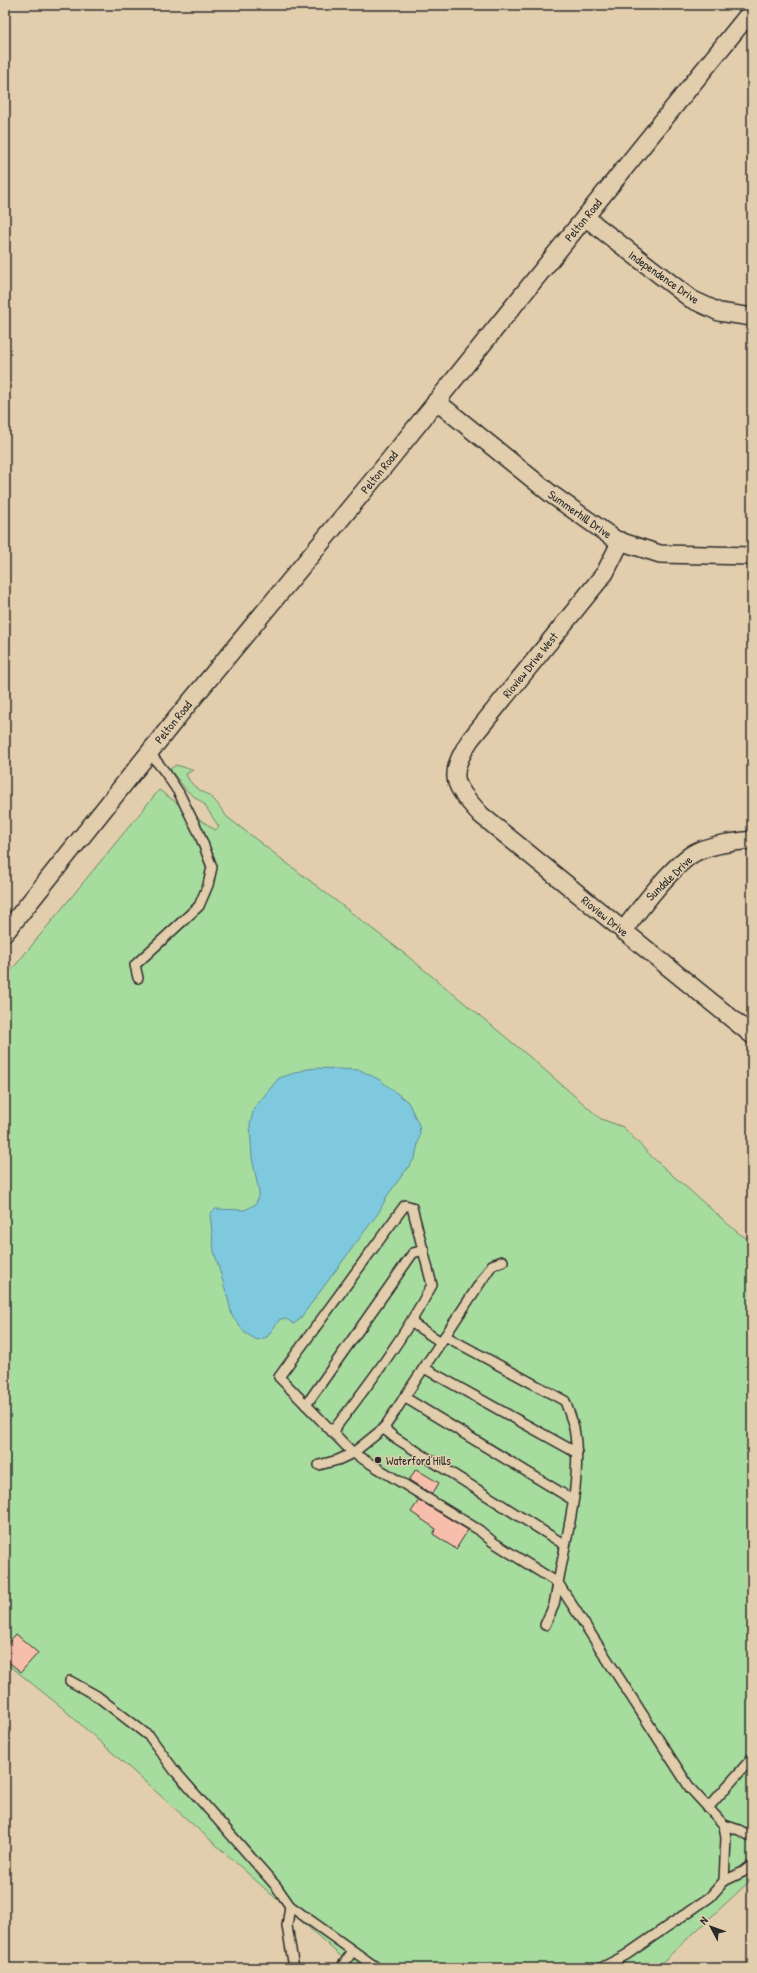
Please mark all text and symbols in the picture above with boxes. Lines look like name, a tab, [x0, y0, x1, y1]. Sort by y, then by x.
street label: Pelton Road	[560, 195, 606, 245]
street label: Independence Drive	[625, 246, 703, 308]
street label: Pelton Road	[356, 447, 402, 497]
street label: Summerhill Drive	[545, 486, 615, 542]
street label: Rioview Drive West	[498, 628, 562, 701]
street label: Pelton Road	[150, 697, 196, 747]
street label: Sundale Drive	[642, 851, 696, 904]
street label: Rioview Drive	[578, 892, 632, 940]
place label: Waterford Hills	[386, 1452, 451, 1469]
marker: Waterford Hills	[373, 1455, 383, 1465]
north arrow	[691, 1907, 731, 1947]
text: N	[696, 1914, 711, 1927]

